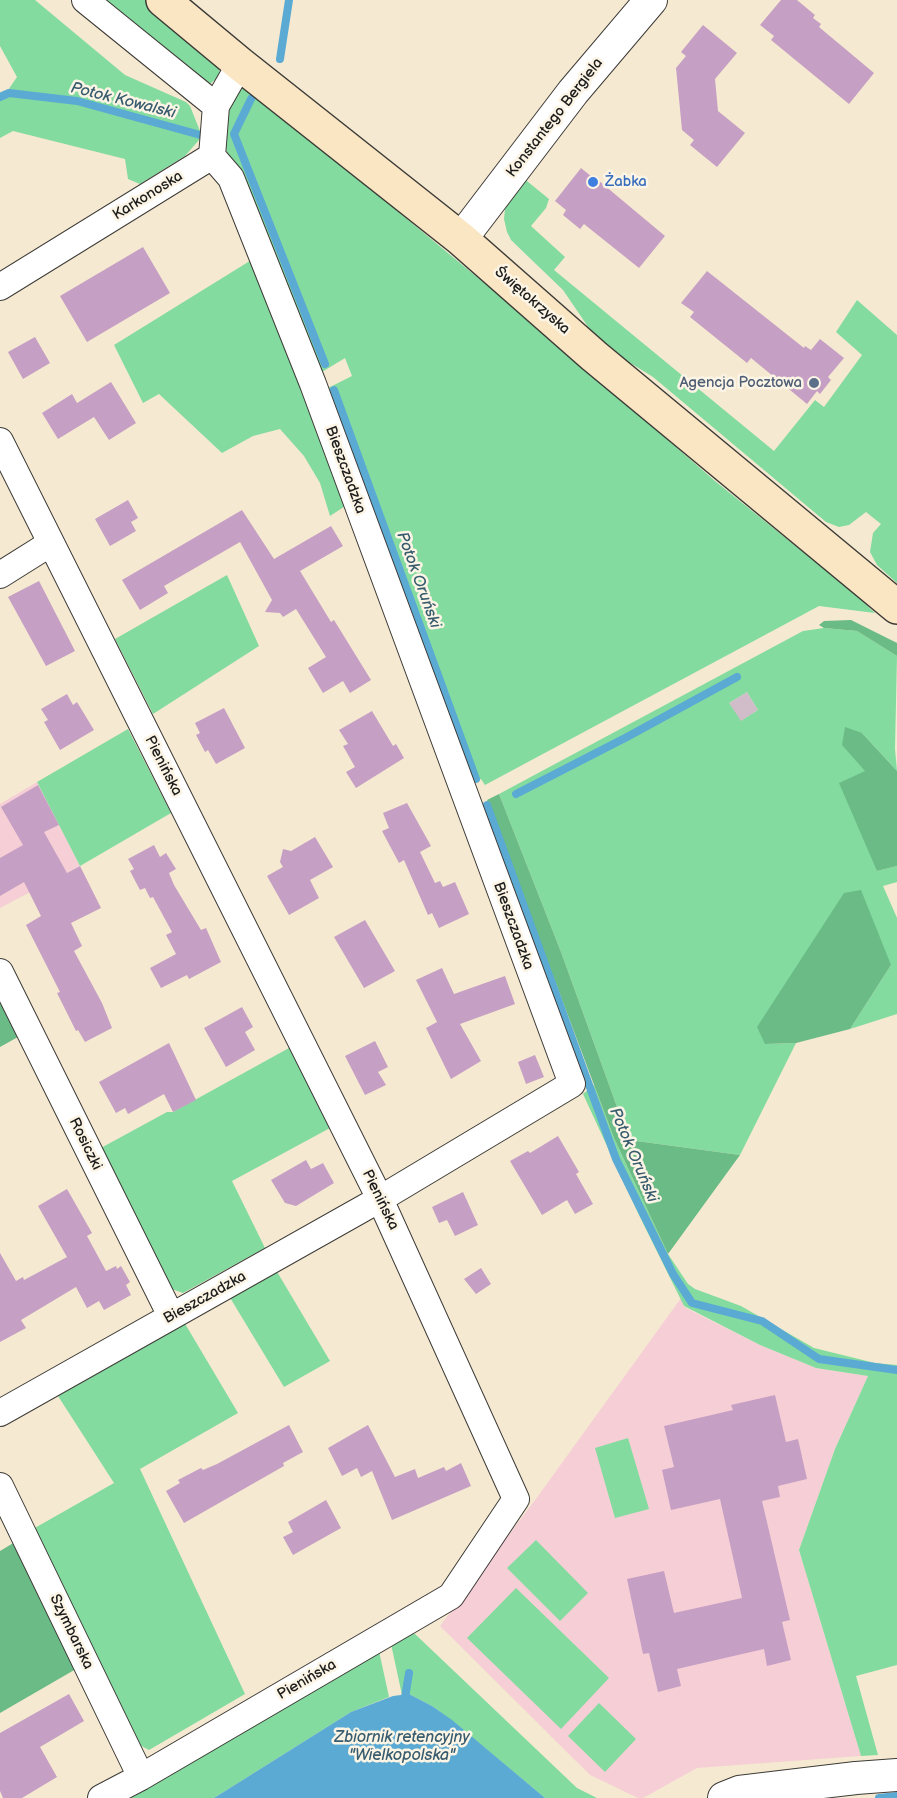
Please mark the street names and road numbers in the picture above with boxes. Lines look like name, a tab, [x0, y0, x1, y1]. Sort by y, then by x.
street label: Konstantego Bergiela	[503, 55, 607, 181]
street label: Karkonoska	[110, 167, 186, 225]
street label: Świętokrzyska	[491, 263, 573, 339]
street label: Bieszczadzka	[321, 424, 369, 516]
street label: Pienińska	[140, 733, 186, 799]
street label: Bieszczadzka	[489, 880, 537, 972]
street label: Rosiczki	[65, 1115, 105, 1173]
street label: Pienińska	[358, 1167, 402, 1233]
street label: Bieszczadzka	[160, 1268, 250, 1328]
street label: Szymbarska	[45, 1592, 97, 1672]
street label: Pienińska	[274, 1656, 340, 1704]

